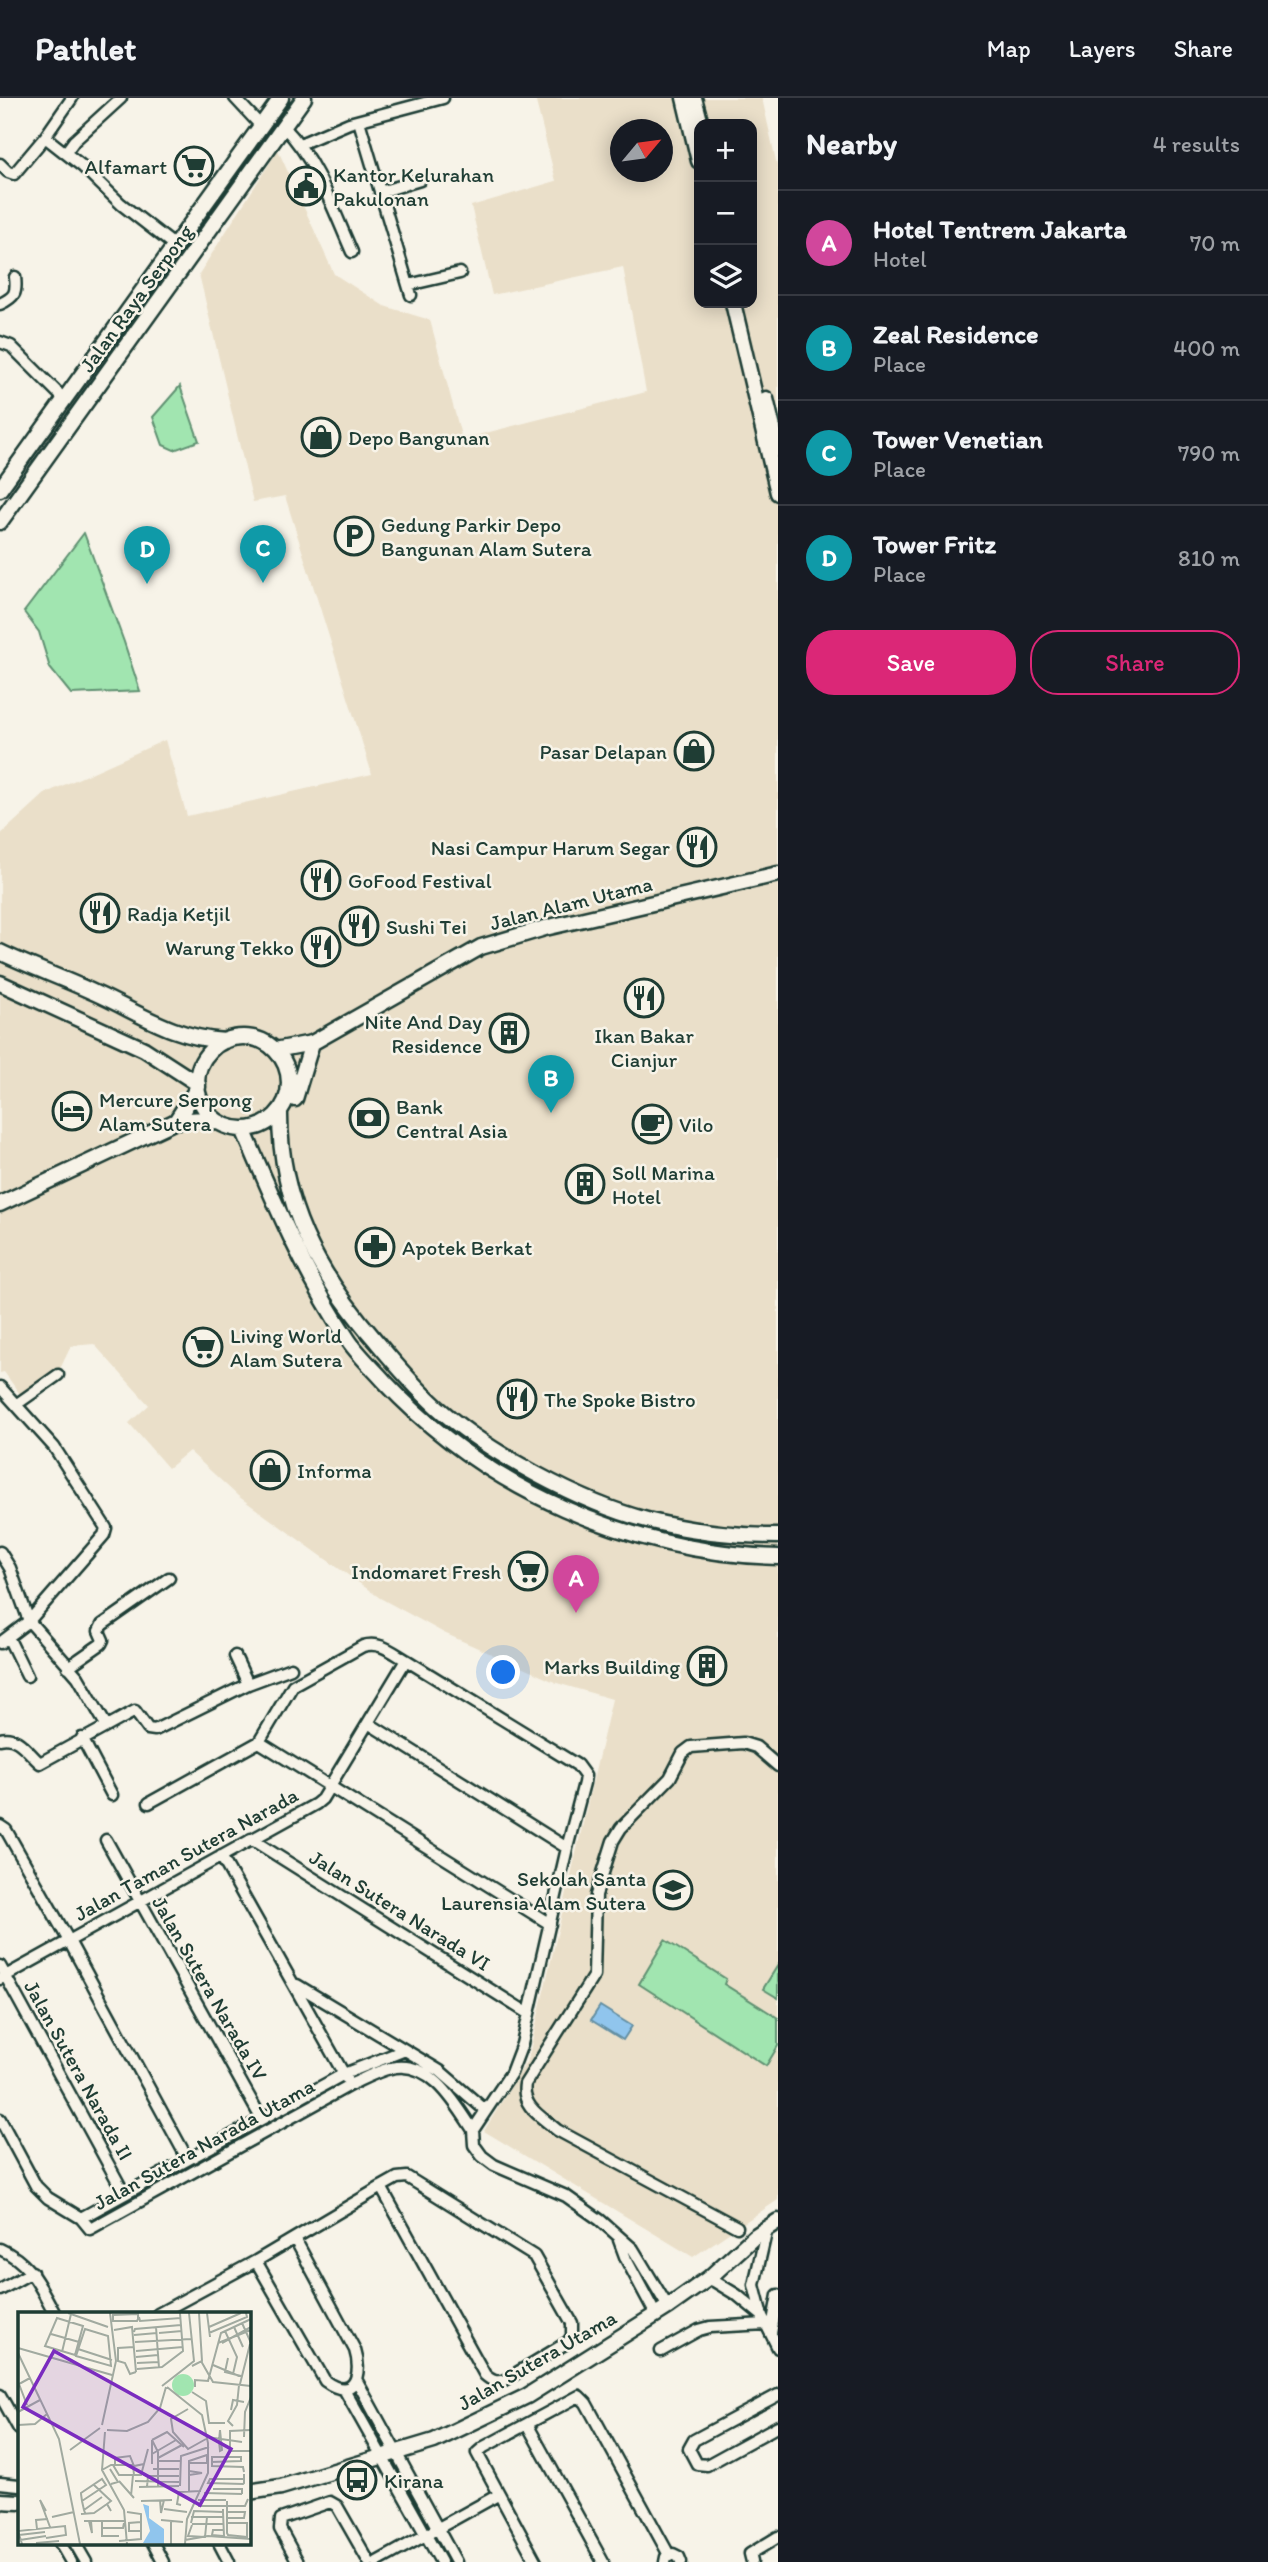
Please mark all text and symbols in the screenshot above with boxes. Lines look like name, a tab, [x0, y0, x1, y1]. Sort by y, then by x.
text: Pathlet	[35, 29, 137, 68]
text: Map	[987, 34, 1031, 63]
text: Layers	[1069, 34, 1136, 63]
text: Share	[1174, 34, 1233, 63]
north arrow	[610, 119, 673, 182]
map controls	[694, 119, 757, 308]
button: +	[694, 119, 757, 182]
text: Nearby	[806, 125, 897, 162]
text: 4 results	[1153, 130, 1240, 158]
supermarket icon: Alfamart	[173, 145, 215, 187]
place label: Alfamart	[85, 154, 167, 179]
place label: Kantor Kelurahan Pakulonan	[333, 162, 494, 211]
public building icon: Kantor Kelurahan Pakulonan	[285, 165, 327, 207]
button: −	[694, 182, 757, 245]
text: Hotel Tentrem Jakarta	[873, 213, 1127, 245]
street label: Jalan Raya Serpong	[74, 219, 198, 377]
text: A	[822, 229, 836, 257]
text: 70 m	[1190, 229, 1240, 257]
button: layers	[694, 245, 757, 308]
text: Hotel	[873, 245, 927, 273]
text: Zeal Residence	[873, 318, 1039, 350]
text: B	[822, 334, 836, 362]
text: 400 m	[1173, 334, 1240, 362]
text: Place	[873, 350, 926, 378]
shop icon: Depo Bangunan	[300, 416, 342, 458]
text: Tower Venetian	[873, 423, 1043, 455]
place label: Depo Bangunan	[348, 425, 490, 450]
text: C	[822, 439, 836, 467]
text: 790 m	[1178, 439, 1240, 467]
text: Place	[873, 455, 926, 483]
place label: Gedung Parkir Depo Bangunan Alam Sutera	[381, 512, 592, 561]
parking icon: Gedung Parkir Depo Bangunan Alam Sutera	[333, 515, 375, 557]
pin: C	[240, 525, 286, 583]
pin: D	[124, 526, 170, 584]
text: Tower Fritz	[873, 528, 996, 560]
text: D	[821, 544, 837, 572]
text: 810 m	[1178, 544, 1240, 572]
text: Place	[873, 560, 926, 588]
button: Save	[806, 630, 1016, 695]
button: Share	[1030, 630, 1240, 695]
shop icon: Pasar Delapan	[673, 730, 715, 772]
place label: Pasar Delapan	[539, 739, 667, 764]
restaurant icon: Nasi Campur Harum Segar	[676, 826, 718, 868]
place label: Nasi Campur Harum Segar	[431, 835, 670, 860]
restaurant icon: GoFood Festival	[300, 859, 342, 901]
place label: GoFood Festival	[348, 868, 492, 893]
street label: Jalan Alam Utama	[487, 871, 655, 935]
restaurant icon: Radja Ketjil	[79, 892, 121, 934]
place label: Radja Ketjil	[127, 901, 230, 926]
restaurant icon: Sushi Tei	[338, 905, 380, 947]
place label: Sushi Tei	[386, 914, 467, 939]
restaurant icon: Warung Tekko	[300, 926, 342, 968]
place label: Warung Tekko	[165, 935, 294, 960]
restaurant icon: Ikan Bakar Cianjur	[623, 977, 665, 1019]
place label: Nite And Day Residence	[365, 1009, 482, 1058]
building icon: Nite And Day Residence	[488, 1012, 530, 1054]
place label: Ikan Bakar Cianjur	[594, 1023, 694, 1072]
pin: B	[528, 1055, 574, 1113]
place label: Mercure Serpong Alam Sutera	[99, 1087, 252, 1136]
hotel icon: Mercure Serpong Alam Sutera	[51, 1090, 93, 1132]
place label: Bank Central Asia	[396, 1094, 508, 1143]
bank icon: Bank Central Asia	[348, 1097, 390, 1139]
cafe icon: Vilo	[631, 1103, 673, 1145]
place label: Vilo	[679, 1112, 713, 1137]
place label: Soll Marina Hotel	[612, 1160, 715, 1209]
building icon: Soll Marina Hotel	[564, 1163, 606, 1205]
pharmacy icon: Apotek Berkat	[354, 1226, 396, 1268]
place label: Apotek Berkat	[402, 1235, 532, 1260]
place label: Living World Alam Sutera	[230, 1323, 343, 1372]
supermarket icon: Living World Alam Sutera	[182, 1326, 224, 1368]
restaurant icon: The Spoke Bistro	[496, 1378, 538, 1420]
place label: The Spoke Bistro	[544, 1387, 696, 1412]
shop icon: Informa	[249, 1449, 291, 1491]
place label: Informa	[297, 1458, 372, 1483]
supermarket icon: Indomaret Fresh	[507, 1550, 549, 1592]
pin: A	[553, 1555, 599, 1613]
place label: Indomaret Fresh	[351, 1559, 501, 1584]
building icon: Marks Building	[686, 1645, 728, 1687]
place label: Marks Building	[544, 1654, 680, 1679]
your location	[486, 1655, 520, 1689]
street label: Jalan Taman Sutera Narada	[70, 1782, 302, 1926]
street label: Jalan Sutera Narada VI	[305, 1844, 495, 1976]
place label: Sekolah Santa Laurensia Alam Sutera	[441, 1866, 646, 1915]
school or university icon: Sekolah Santa Laurensia Alam Sutera	[652, 1869, 694, 1911]
street label: Jalan Sutera Narada IV	[147, 1892, 273, 2085]
street label: Jalan Sutera Narada II	[19, 1976, 139, 2164]
street label: Jalan Sutera Narada Utama	[89, 2073, 319, 2215]
street label: Jalan Sutera Utama	[453, 2304, 621, 2416]
inset map	[18, 2312, 250, 2544]
bus stop icon: Kirana	[336, 2459, 378, 2501]
place label: Kirana	[384, 2468, 444, 2493]

